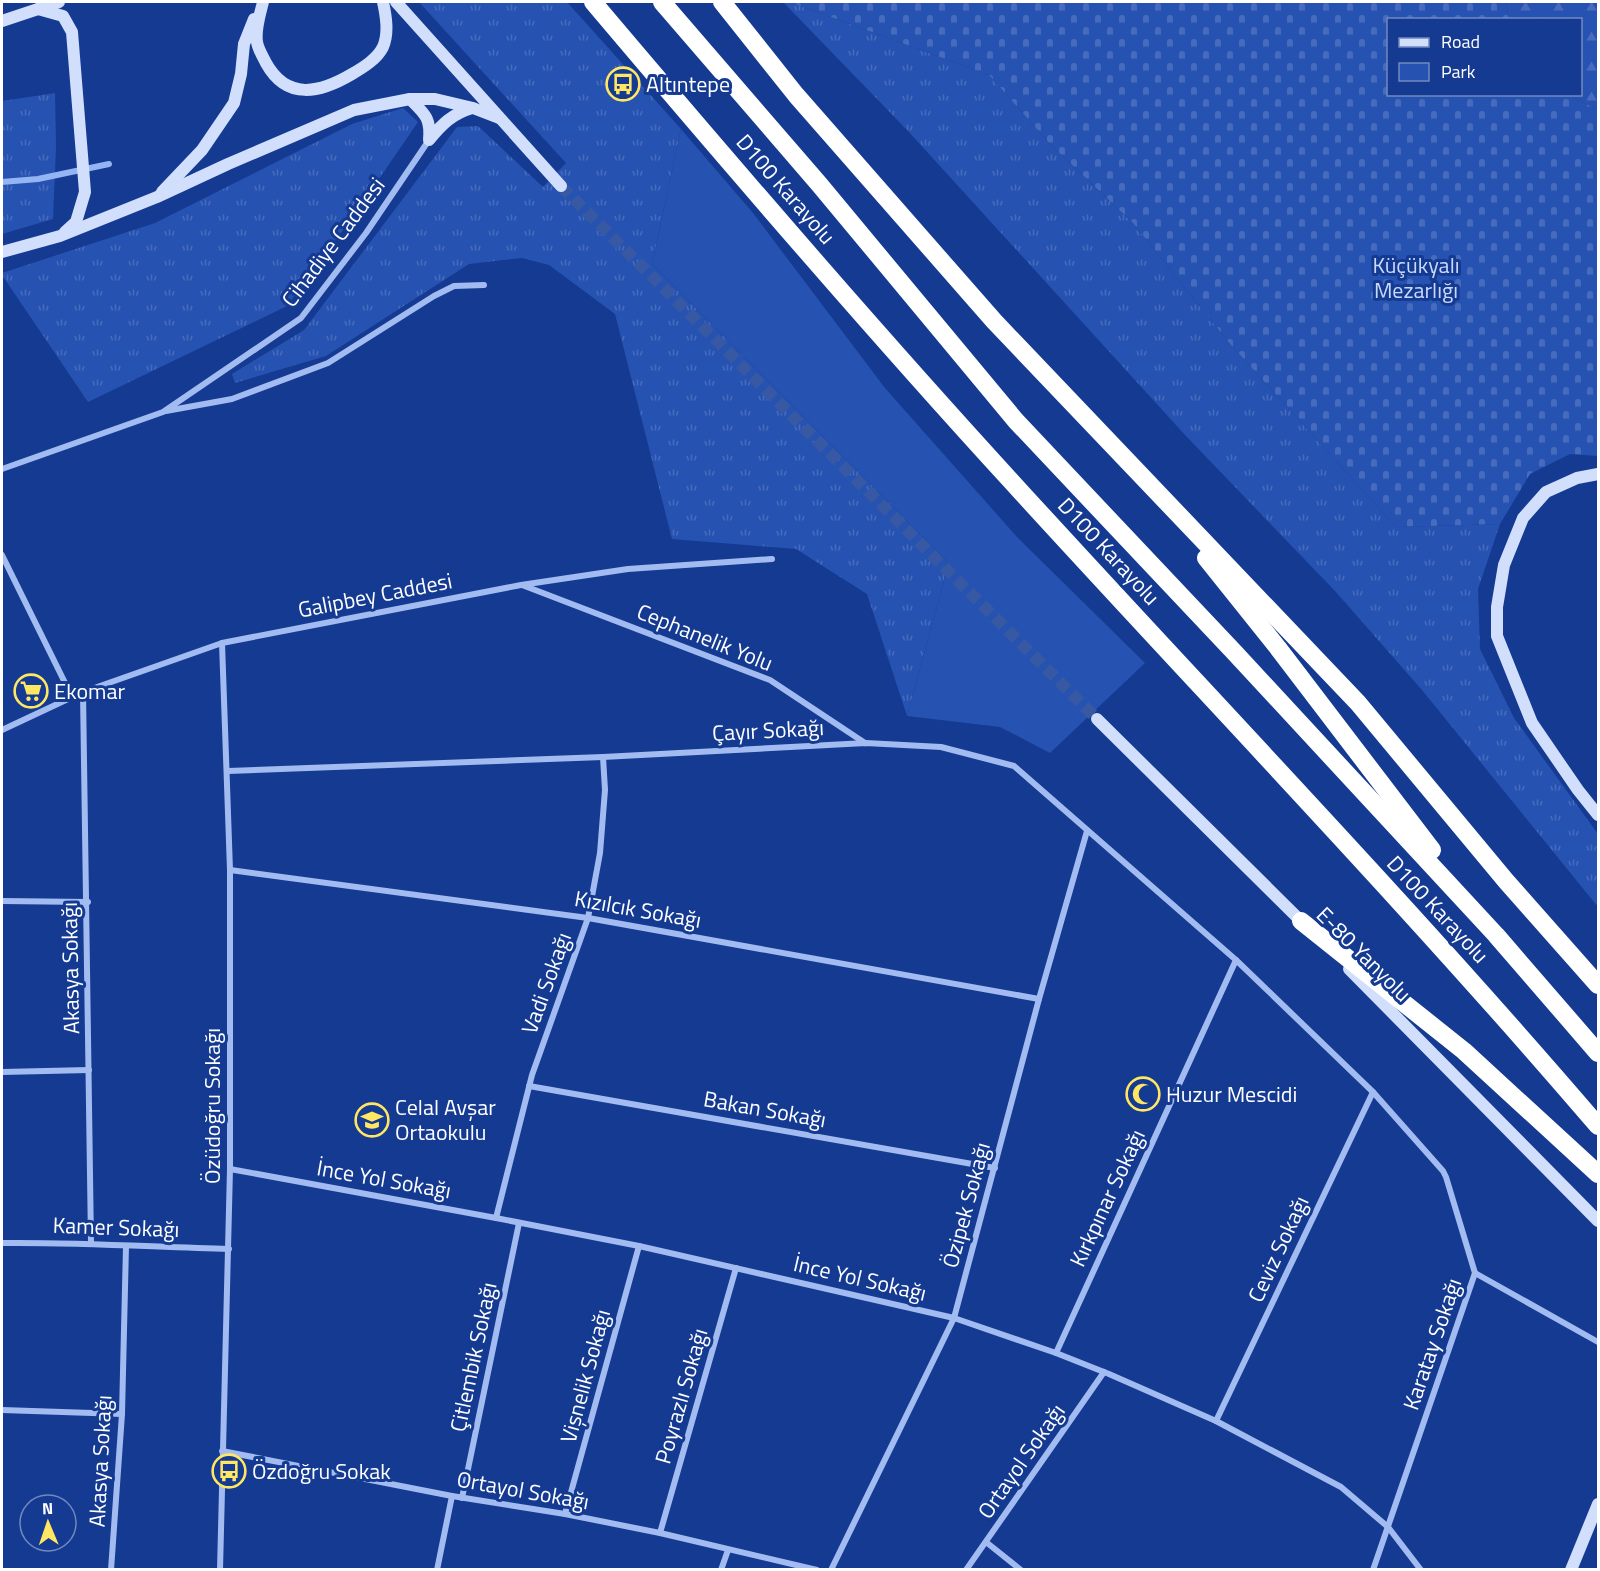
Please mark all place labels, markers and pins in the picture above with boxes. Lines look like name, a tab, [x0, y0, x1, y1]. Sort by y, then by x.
bus stop icon: Altıntepe	[605, 66, 641, 102]
place label: Altıntepe	[646, 67, 730, 101]
supermarket icon: Ekomar	[13, 673, 49, 709]
place label: Ekomar	[54, 674, 125, 708]
mosque icon: Huzur Mescidi	[1125, 1076, 1161, 1112]
place label: Huzur Mescidi	[1166, 1077, 1297, 1111]
place label: Celal Avşar Ortaokulu	[395, 1090, 496, 1149]
school or university icon: Celal Avşar Ortaokulu	[354, 1102, 390, 1138]
bus stop icon: Özdoğru Sokak	[211, 1453, 247, 1489]
place label: Özdoğru Sokak	[252, 1454, 391, 1488]

